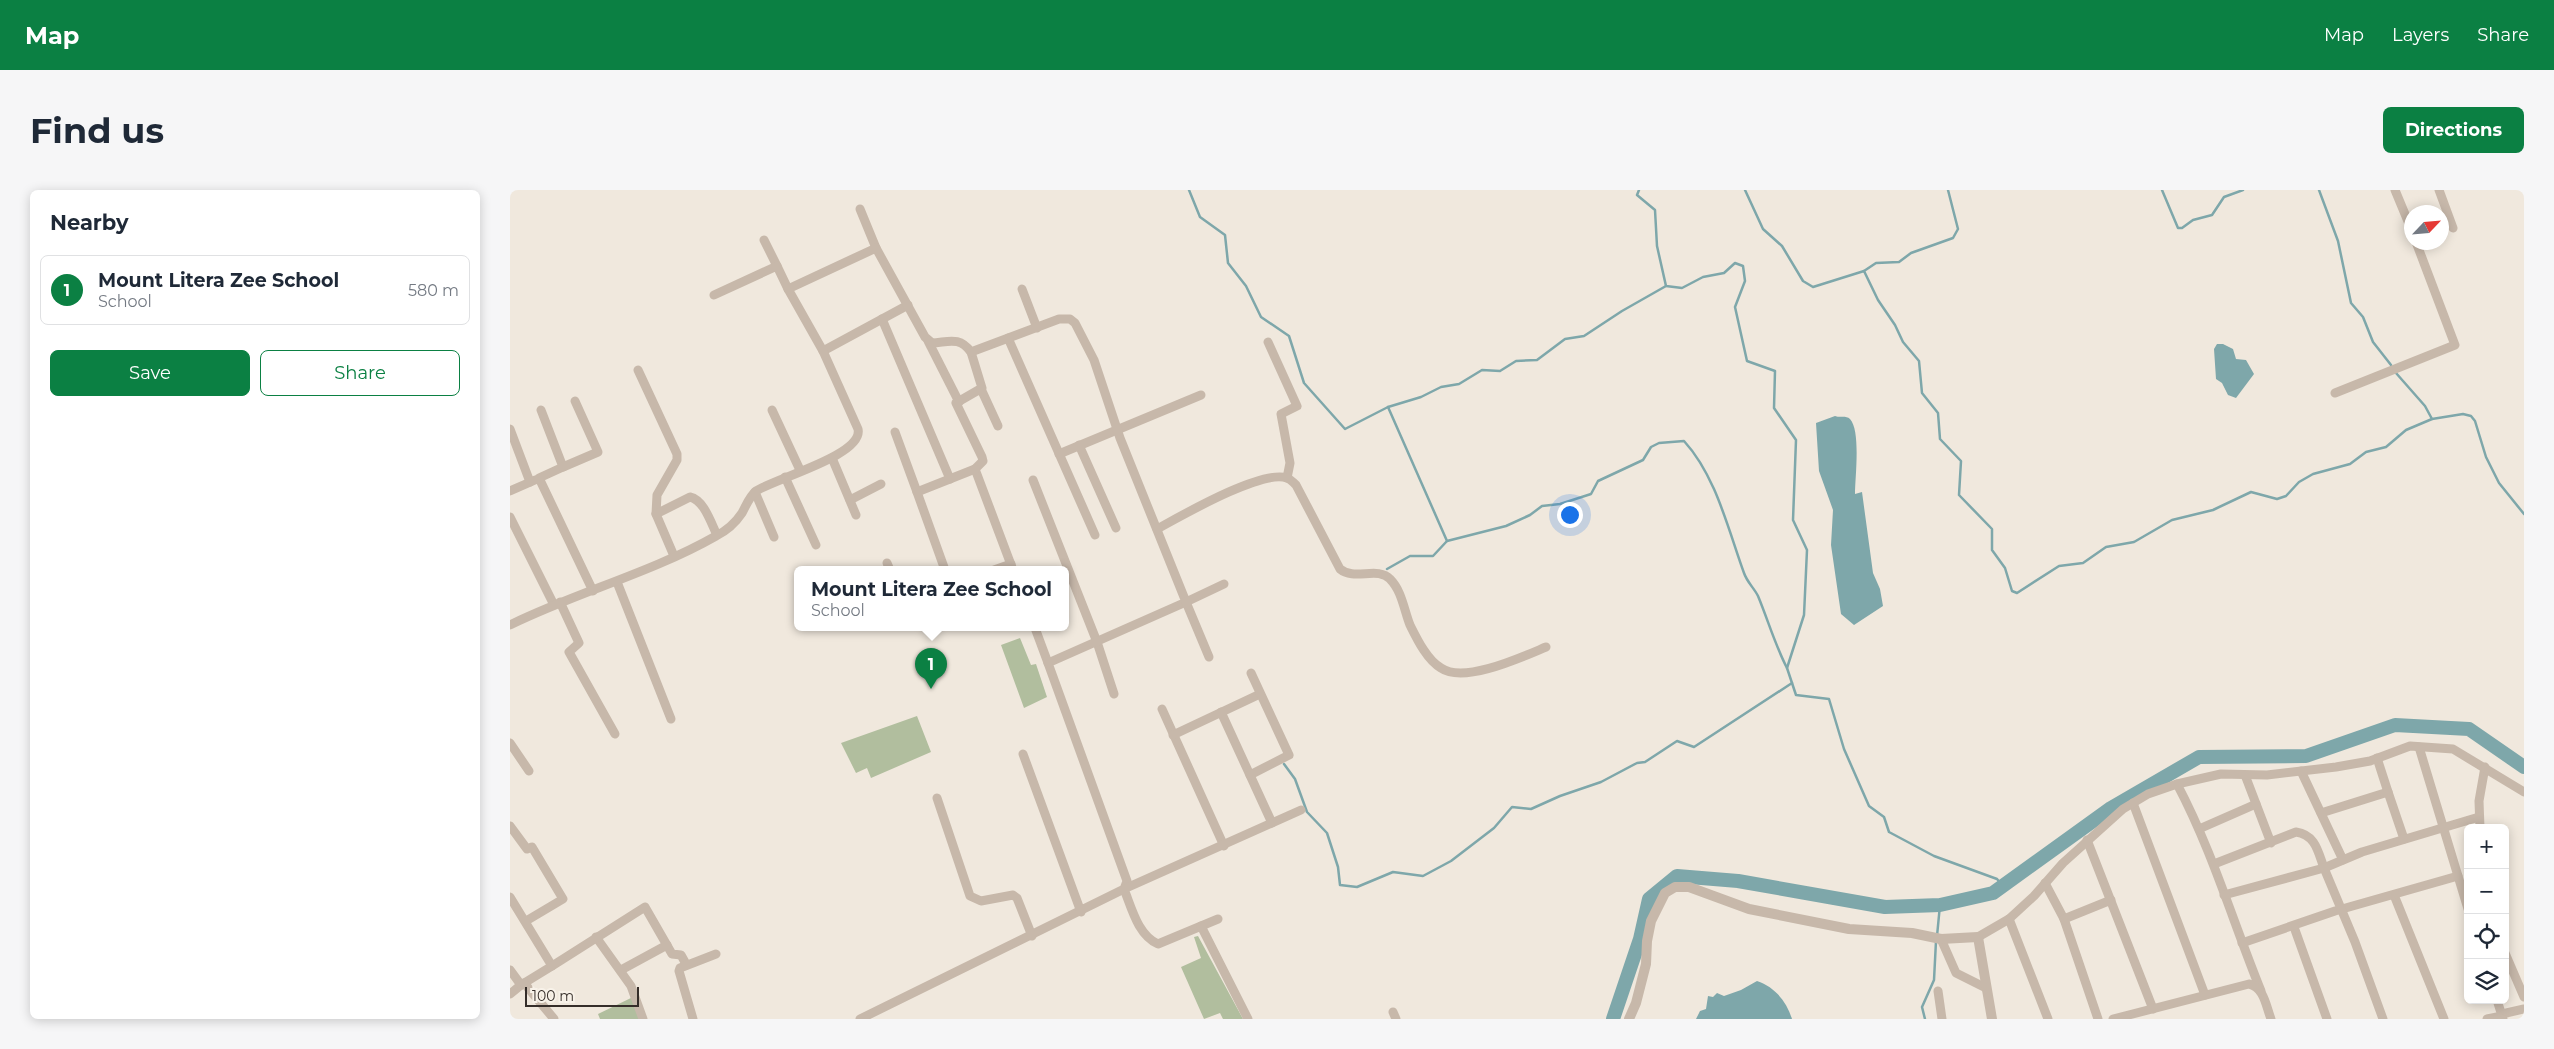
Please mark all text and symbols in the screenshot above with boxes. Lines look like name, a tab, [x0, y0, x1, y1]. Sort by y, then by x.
text: Map	[25, 21, 79, 50]
text: Map	[2324, 24, 2364, 46]
text: Layers	[2392, 24, 2449, 46]
text: Share	[2477, 24, 2529, 46]
button: Directions	[2383, 107, 2524, 153]
text: Find us	[30, 109, 164, 152]
north arrow	[2404, 205, 2449, 250]
text: Nearby	[50, 210, 129, 235]
text: Mount Litera Zee School	[98, 269, 339, 292]
text: 1	[64, 281, 70, 300]
text: 580 m	[408, 281, 459, 300]
text: School	[98, 292, 152, 311]
button: Save	[50, 350, 250, 396]
button: Share	[260, 350, 460, 396]
your location	[1557, 502, 1583, 528]
popup	[794, 566, 1069, 631]
text: Mount Litera Zee School	[811, 578, 1052, 601]
text: School	[811, 601, 865, 620]
pin: 1	[915, 648, 947, 689]
map controls	[2464, 824, 2509, 1004]
button: +	[2464, 824, 2509, 869]
button: −	[2464, 869, 2509, 914]
button: locate	[2464, 914, 2509, 959]
button: layers	[2464, 959, 2509, 1004]
scale bar	[525, 984, 639, 1007]
text: 100 m	[532, 987, 574, 1005]

